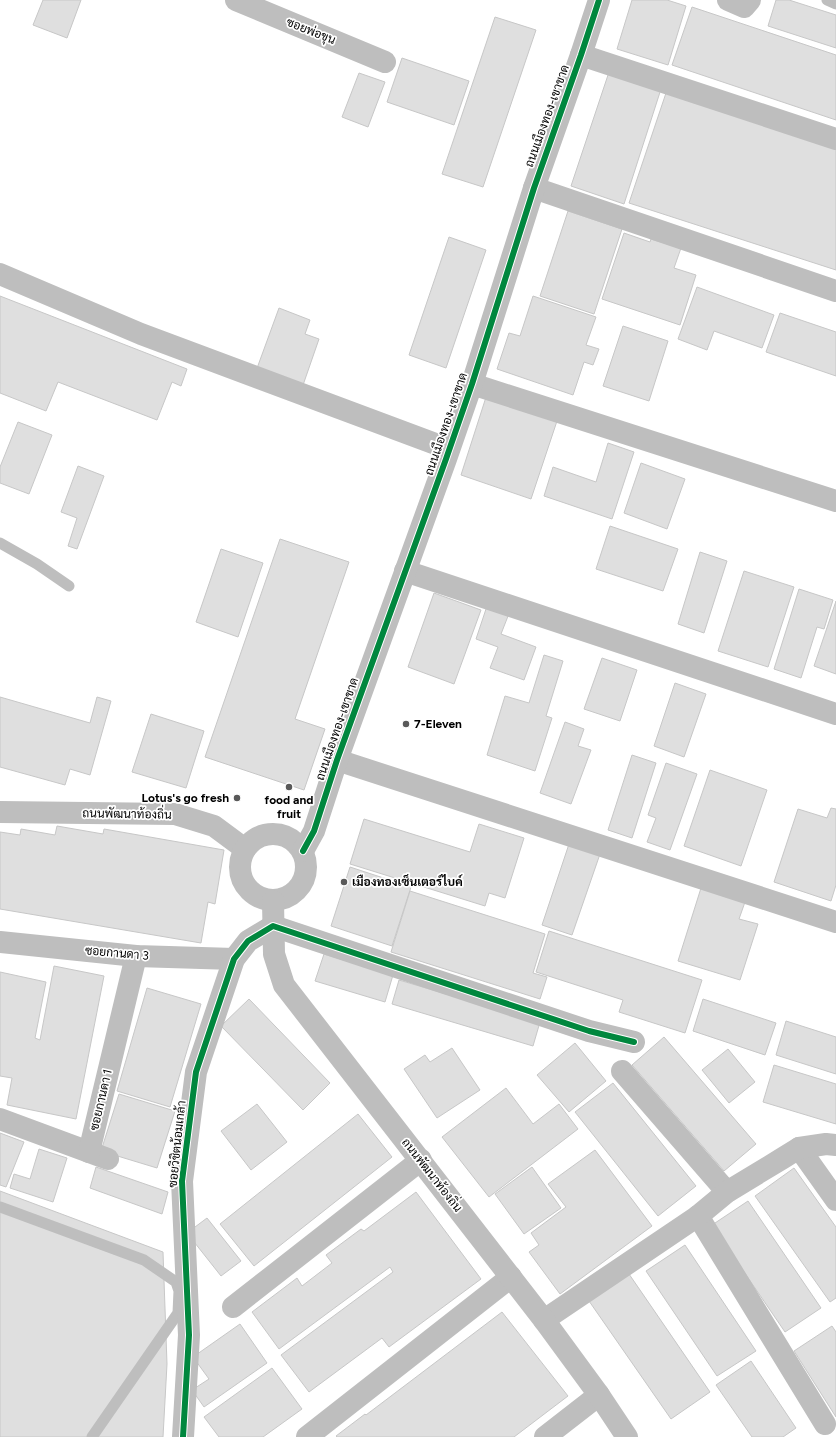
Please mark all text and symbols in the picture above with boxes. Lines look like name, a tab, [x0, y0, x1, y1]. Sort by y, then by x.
street label: ซอยพ่อขุน	[284, 15, 338, 49]
street label: ถนนเมืองทอง-เขาขาด	[522, 63, 572, 169]
street label: ถนนเมืองทอง-เขาขาด	[422, 371, 470, 477]
street label: ถนนเมืองทอง-เขาขาด	[313, 676, 361, 782]
place label: 7-Eleven	[414, 717, 462, 731]
marker: 7-Eleven	[401, 719, 411, 729]
marker: food and fruit	[284, 782, 294, 792]
place label: Lotus's go fresh	[142, 791, 229, 805]
marker: Lotus's go fresh	[232, 793, 242, 803]
place label: food and fruit	[265, 793, 313, 821]
street label: ถนนพัฒนาท้องถิ่น	[82, 803, 172, 822]
place label: เมืองทองเซ็นเตอร์ไบค์	[352, 874, 464, 889]
marker: เมืองทองเซ็นเตอร์ไบค์	[339, 877, 349, 887]
street label: ซอยกานดา 3	[84, 943, 150, 963]
street label: ซอยกานดา 1	[87, 1068, 115, 1132]
street label: ซอยวิชิตน้อมเกล้า	[165, 1100, 189, 1188]
street label: ถนนพัฒนาท้องถิ่น	[399, 1133, 468, 1215]

